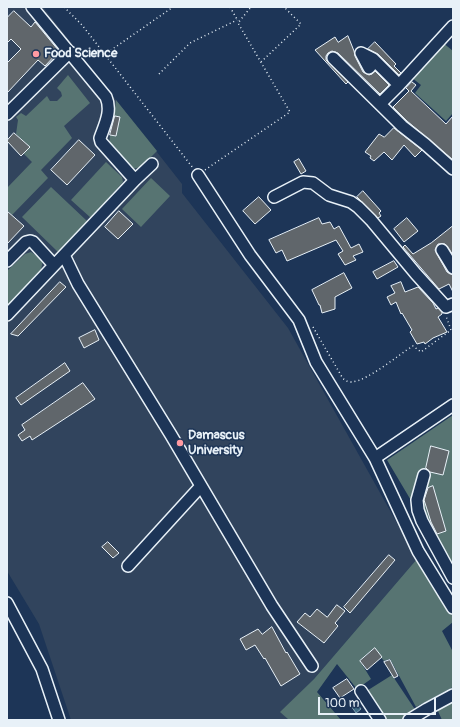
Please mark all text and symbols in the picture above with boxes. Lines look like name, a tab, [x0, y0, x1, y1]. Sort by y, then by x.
place label: Food Science	[44, 46, 117, 62]
marker: Food Science	[31, 49, 41, 59]
place label: Damascus University	[188, 428, 245, 459]
marker: Damascus University	[175, 438, 185, 448]
scale bar	[320, 689, 438, 715]
text: 100 m	[325, 696, 359, 711]

